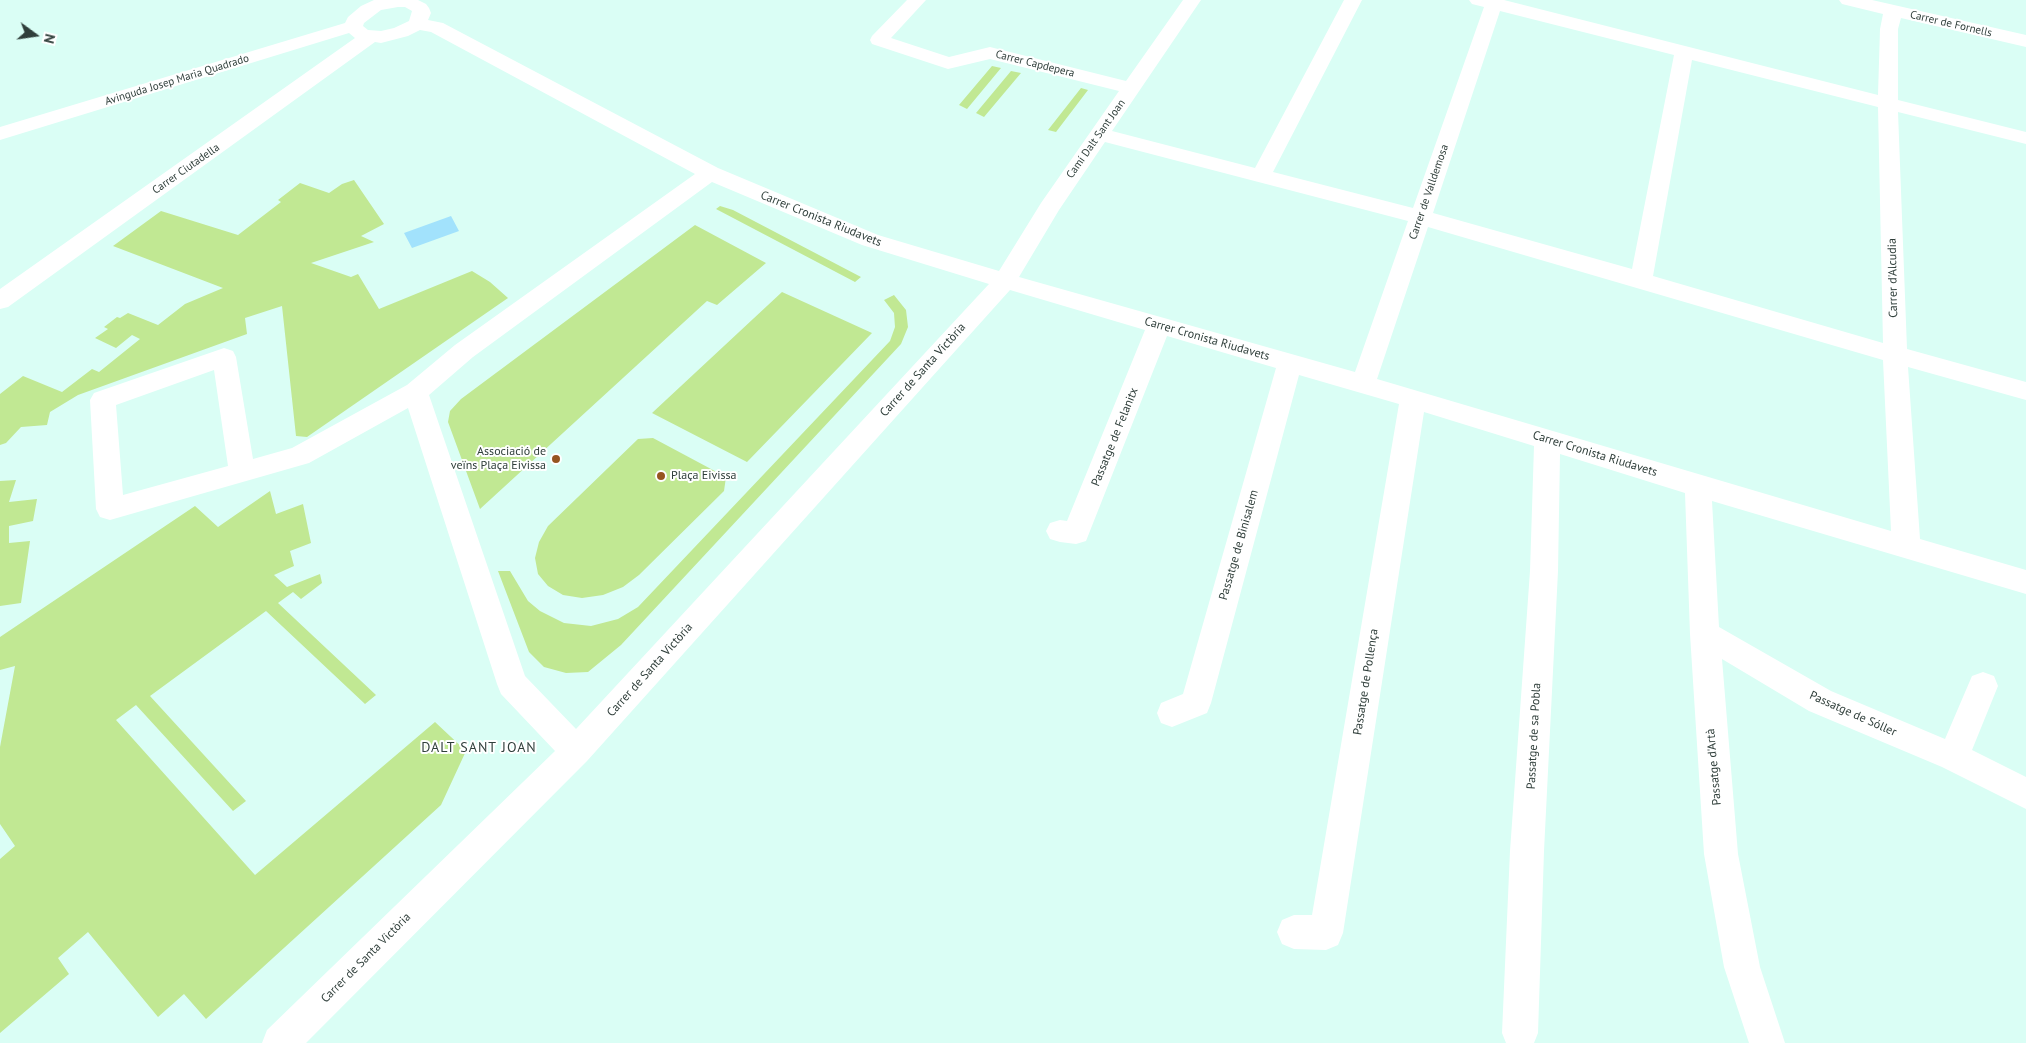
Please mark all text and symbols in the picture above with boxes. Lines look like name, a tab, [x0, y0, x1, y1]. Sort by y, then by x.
street label: Carrer de Fornells	[1909, 8, 1993, 40]
north arrow	[10, 10, 60, 60]
text: N	[40, 32, 59, 45]
street label: Carrer Capdepera	[994, 48, 1076, 80]
street label: Avinguda Josep Maria Quadrado	[103, 52, 251, 108]
street label: Camí Dalt Sant Joan	[1064, 97, 1128, 181]
street label: Carrer Ciutadella	[150, 141, 222, 197]
street label: Carrer de Valldemosa	[1407, 143, 1451, 241]
street label: Carrer Cronista Riudavets	[758, 188, 884, 250]
street label: Carrer d'Alcudia	[1885, 238, 1901, 318]
street label: Carrer Cronista Riudavets	[1143, 314, 1271, 364]
street label: Carrer de Santa Victòria	[877, 320, 969, 420]
street label: Passatge de Felanitx	[1089, 385, 1141, 489]
street label: Carrer Cronista Riudavets	[1531, 428, 1659, 480]
place label: Associació de veïns Plaça Eivissa	[451, 445, 546, 473]
marker: Associació de veïns Plaça Eivissa	[550, 453, 562, 465]
place label: Plaça Eivissa	[671, 469, 736, 483]
marker: Plaça Eivissa	[655, 470, 667, 482]
street label: Passatge de Binisalem	[1216, 488, 1262, 602]
street label: Carrer de Santa Victòria	[604, 620, 696, 720]
street label: Passatge de Pollença	[1350, 628, 1382, 736]
street label: Passatge de sa Pobla	[1524, 682, 1544, 790]
street label: Passatge de Sóller	[1807, 688, 1899, 740]
street label: Passatge d'Artà	[1703, 728, 1725, 806]
district label: DALT SANT JOAN	[420, 740, 538, 756]
street label: Carrer de Santa Victòria	[318, 910, 414, 1006]

